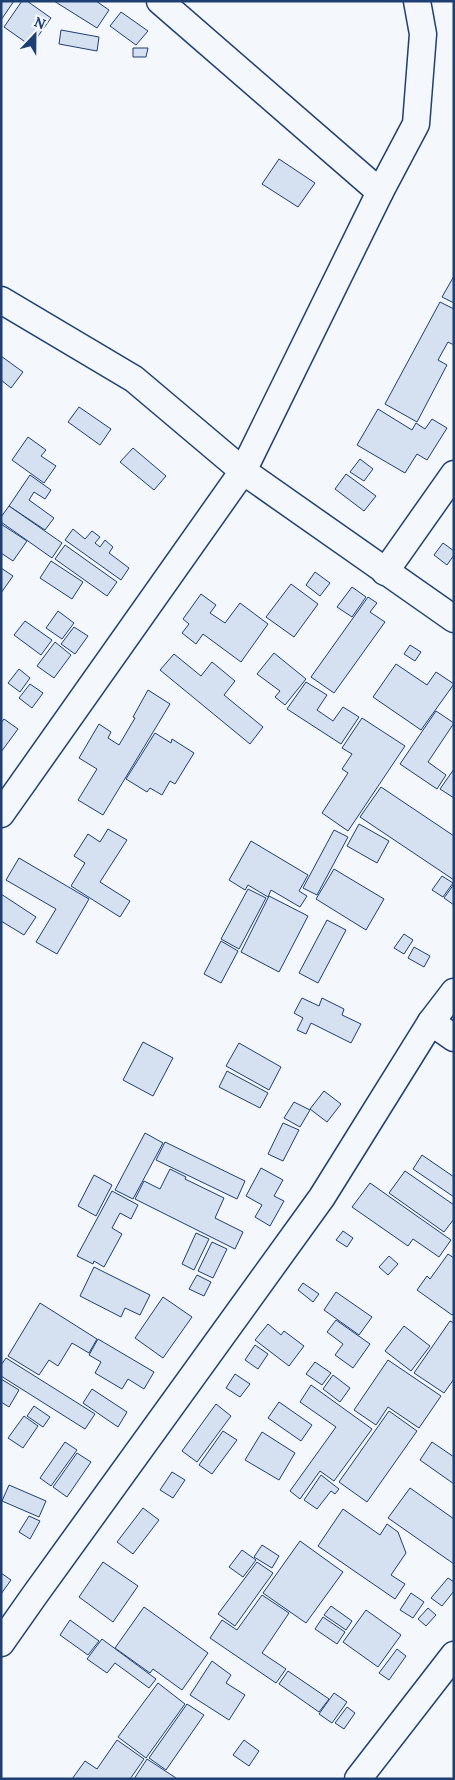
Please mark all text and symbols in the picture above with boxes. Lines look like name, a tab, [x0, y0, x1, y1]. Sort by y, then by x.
north arrow	[10, 10, 60, 60]
text: N	[31, 13, 48, 33]

